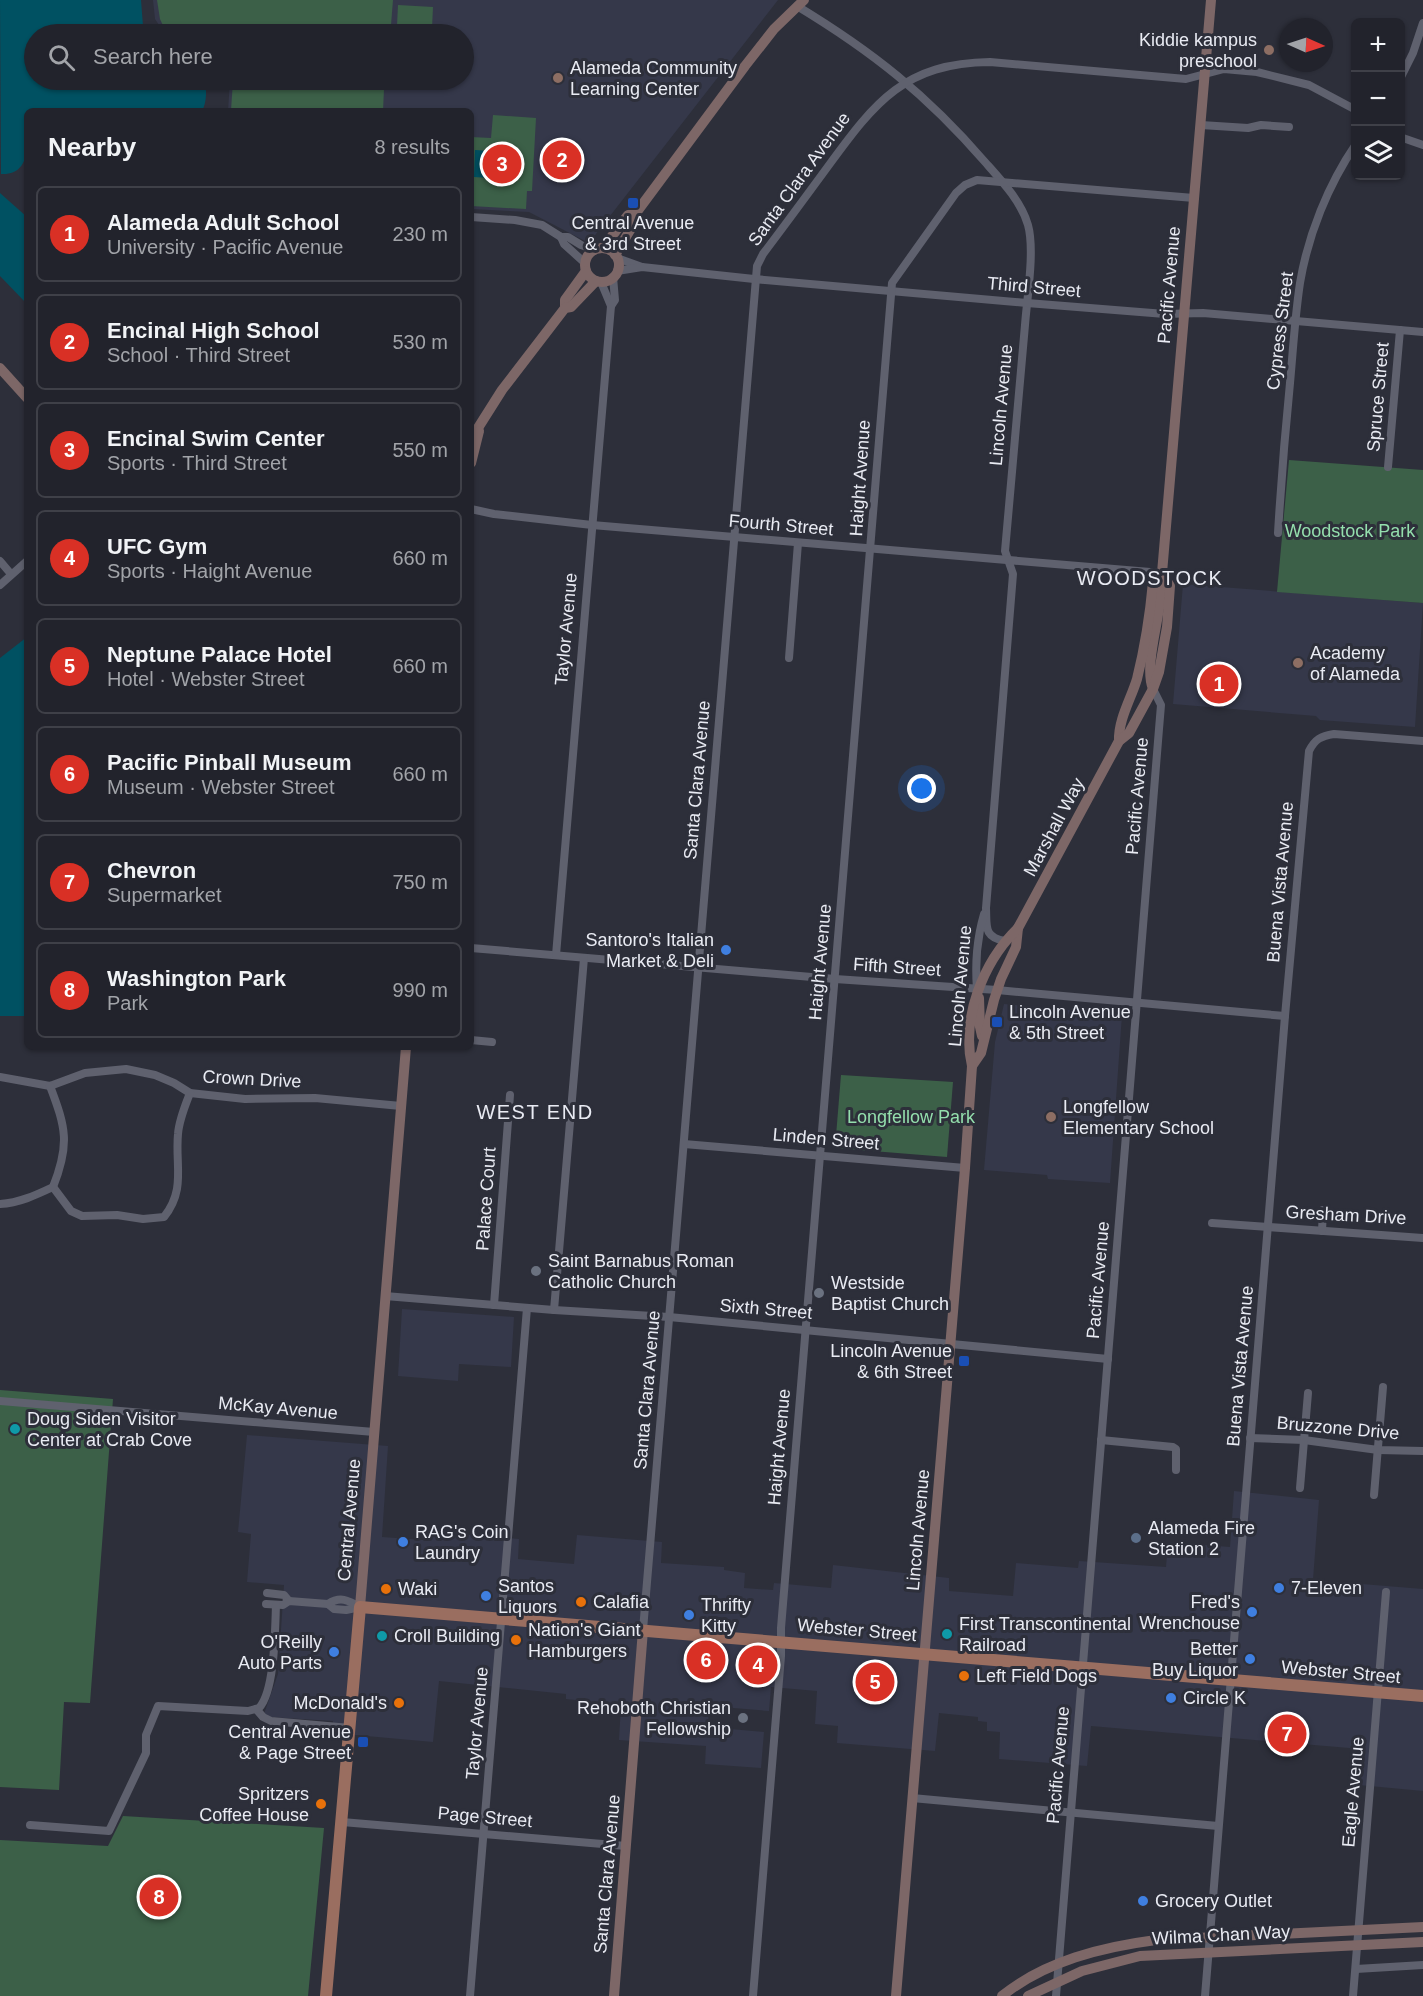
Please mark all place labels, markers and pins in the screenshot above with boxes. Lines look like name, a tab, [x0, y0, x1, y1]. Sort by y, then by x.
place label: Kiddie kampus preschool	[1139, 30, 1257, 71]
marker: Kiddie kampus preschool	[1262, 43, 1276, 57]
place label: Alameda Community Learning Center	[570, 58, 737, 99]
marker: Alameda Community Learning Center	[551, 71, 565, 85]
pin: 2	[542, 138, 582, 182]
pin: 3	[482, 142, 522, 186]
marker: Central Avenue & 3rd Street	[626, 196, 640, 210]
place label: Central Avenue & 3rd Street	[572, 213, 694, 254]
place label: Academy of Alameda	[1310, 643, 1401, 684]
marker: Academy of Alameda	[1291, 656, 1305, 670]
pin: 1	[1200, 662, 1238, 706]
place label: Santoro's Italian Market & Deli	[585, 930, 714, 971]
marker: Santoro's Italian Market & Deli	[719, 943, 733, 957]
place label: Lincoln Avenue & 5th Street	[1009, 1002, 1131, 1043]
marker: Lincoln Avenue & 5th Street	[990, 1015, 1004, 1029]
place label: Longfellow Elementary School	[1063, 1097, 1214, 1138]
marker: Longfellow Elementary School	[1044, 1110, 1058, 1124]
place label: Saint Barnabus Roman Catholic Church	[548, 1251, 734, 1292]
marker: Saint Barnabus Roman Catholic Church	[529, 1264, 543, 1278]
place label: Westside Baptist Church	[831, 1273, 949, 1314]
marker: Westside Baptist Church	[812, 1286, 826, 1300]
place label: Lincoln Avenue & 6th Street	[830, 1341, 952, 1382]
marker: Lincoln Avenue & 6th Street	[957, 1354, 971, 1368]
place label: Doug Siden Visitor Center at Crab Cove	[27, 1409, 192, 1450]
marker: Doug Siden Visitor Center at Crab Cove	[8, 1422, 22, 1436]
place label: Alameda Fire Station 2	[1148, 1518, 1255, 1559]
place label: RAG's Coin Laundry	[415, 1522, 508, 1563]
marker: Alameda Fire Station 2	[1129, 1531, 1143, 1545]
marker: RAG's Coin Laundry	[396, 1535, 410, 1549]
place label: Santos Liquors	[498, 1576, 557, 1617]
place label: 7-Eleven	[1291, 1578, 1362, 1598]
place label: Waki	[398, 1579, 437, 1599]
marker: 7-Eleven	[1272, 1581, 1286, 1595]
marker: Waki	[379, 1582, 393, 1596]
marker: Santos Liquors	[479, 1589, 493, 1603]
place label: Calafia	[593, 1592, 650, 1612]
place label: Fred's Wrenchouse	[1139, 1592, 1240, 1633]
marker: Calafia	[574, 1595, 588, 1609]
place label: Thrifty Kitty	[701, 1595, 751, 1636]
marker: Fred's Wrenchouse	[1245, 1605, 1259, 1619]
marker: Thrifty Kitty	[682, 1608, 696, 1622]
place label: First Transcontinental Railroad	[959, 1614, 1131, 1655]
place label: Nation's Giant Hamburgers	[528, 1620, 641, 1661]
place label: Croll Building	[394, 1626, 500, 1646]
marker: First Transcontinental Railroad	[940, 1627, 954, 1641]
marker: Croll Building	[375, 1629, 389, 1643]
place label: O'Reilly Auto Parts	[238, 1632, 322, 1673]
marker: Nation's Giant Hamburgers	[509, 1633, 523, 1647]
pin: 6	[686, 1638, 726, 1682]
place label: Better Buy Liquor	[1152, 1639, 1238, 1680]
pin: 4	[738, 1642, 777, 1688]
marker: O'Reilly Auto Parts	[327, 1645, 341, 1659]
marker: Better Buy Liquor	[1243, 1652, 1257, 1666]
pin: 5	[856, 1660, 894, 1704]
place label: Left Field Dogs	[976, 1666, 1097, 1686]
marker: Left Field Dogs	[957, 1669, 971, 1683]
place label: Circle K	[1183, 1688, 1246, 1708]
marker: Circle K	[1164, 1691, 1178, 1705]
place label: McDonald's	[294, 1693, 387, 1713]
marker: McDonald's	[392, 1696, 406, 1710]
place label: Rehoboth Christian Fellowship	[577, 1698, 731, 1739]
marker: Rehoboth Christian Fellowship	[736, 1711, 750, 1725]
pin: 7	[1268, 1712, 1306, 1756]
place label: Central Avenue & Page Street	[228, 1722, 351, 1763]
marker: Central Avenue & Page Street	[356, 1735, 370, 1749]
place label: Spritzers Coffee House	[199, 1784, 309, 1825]
marker: Spritzers Coffee House	[314, 1797, 328, 1811]
pin: 8	[140, 1874, 178, 1920]
place label: Grocery Outlet	[1155, 1891, 1272, 1911]
marker: Grocery Outlet	[1136, 1894, 1150, 1908]

